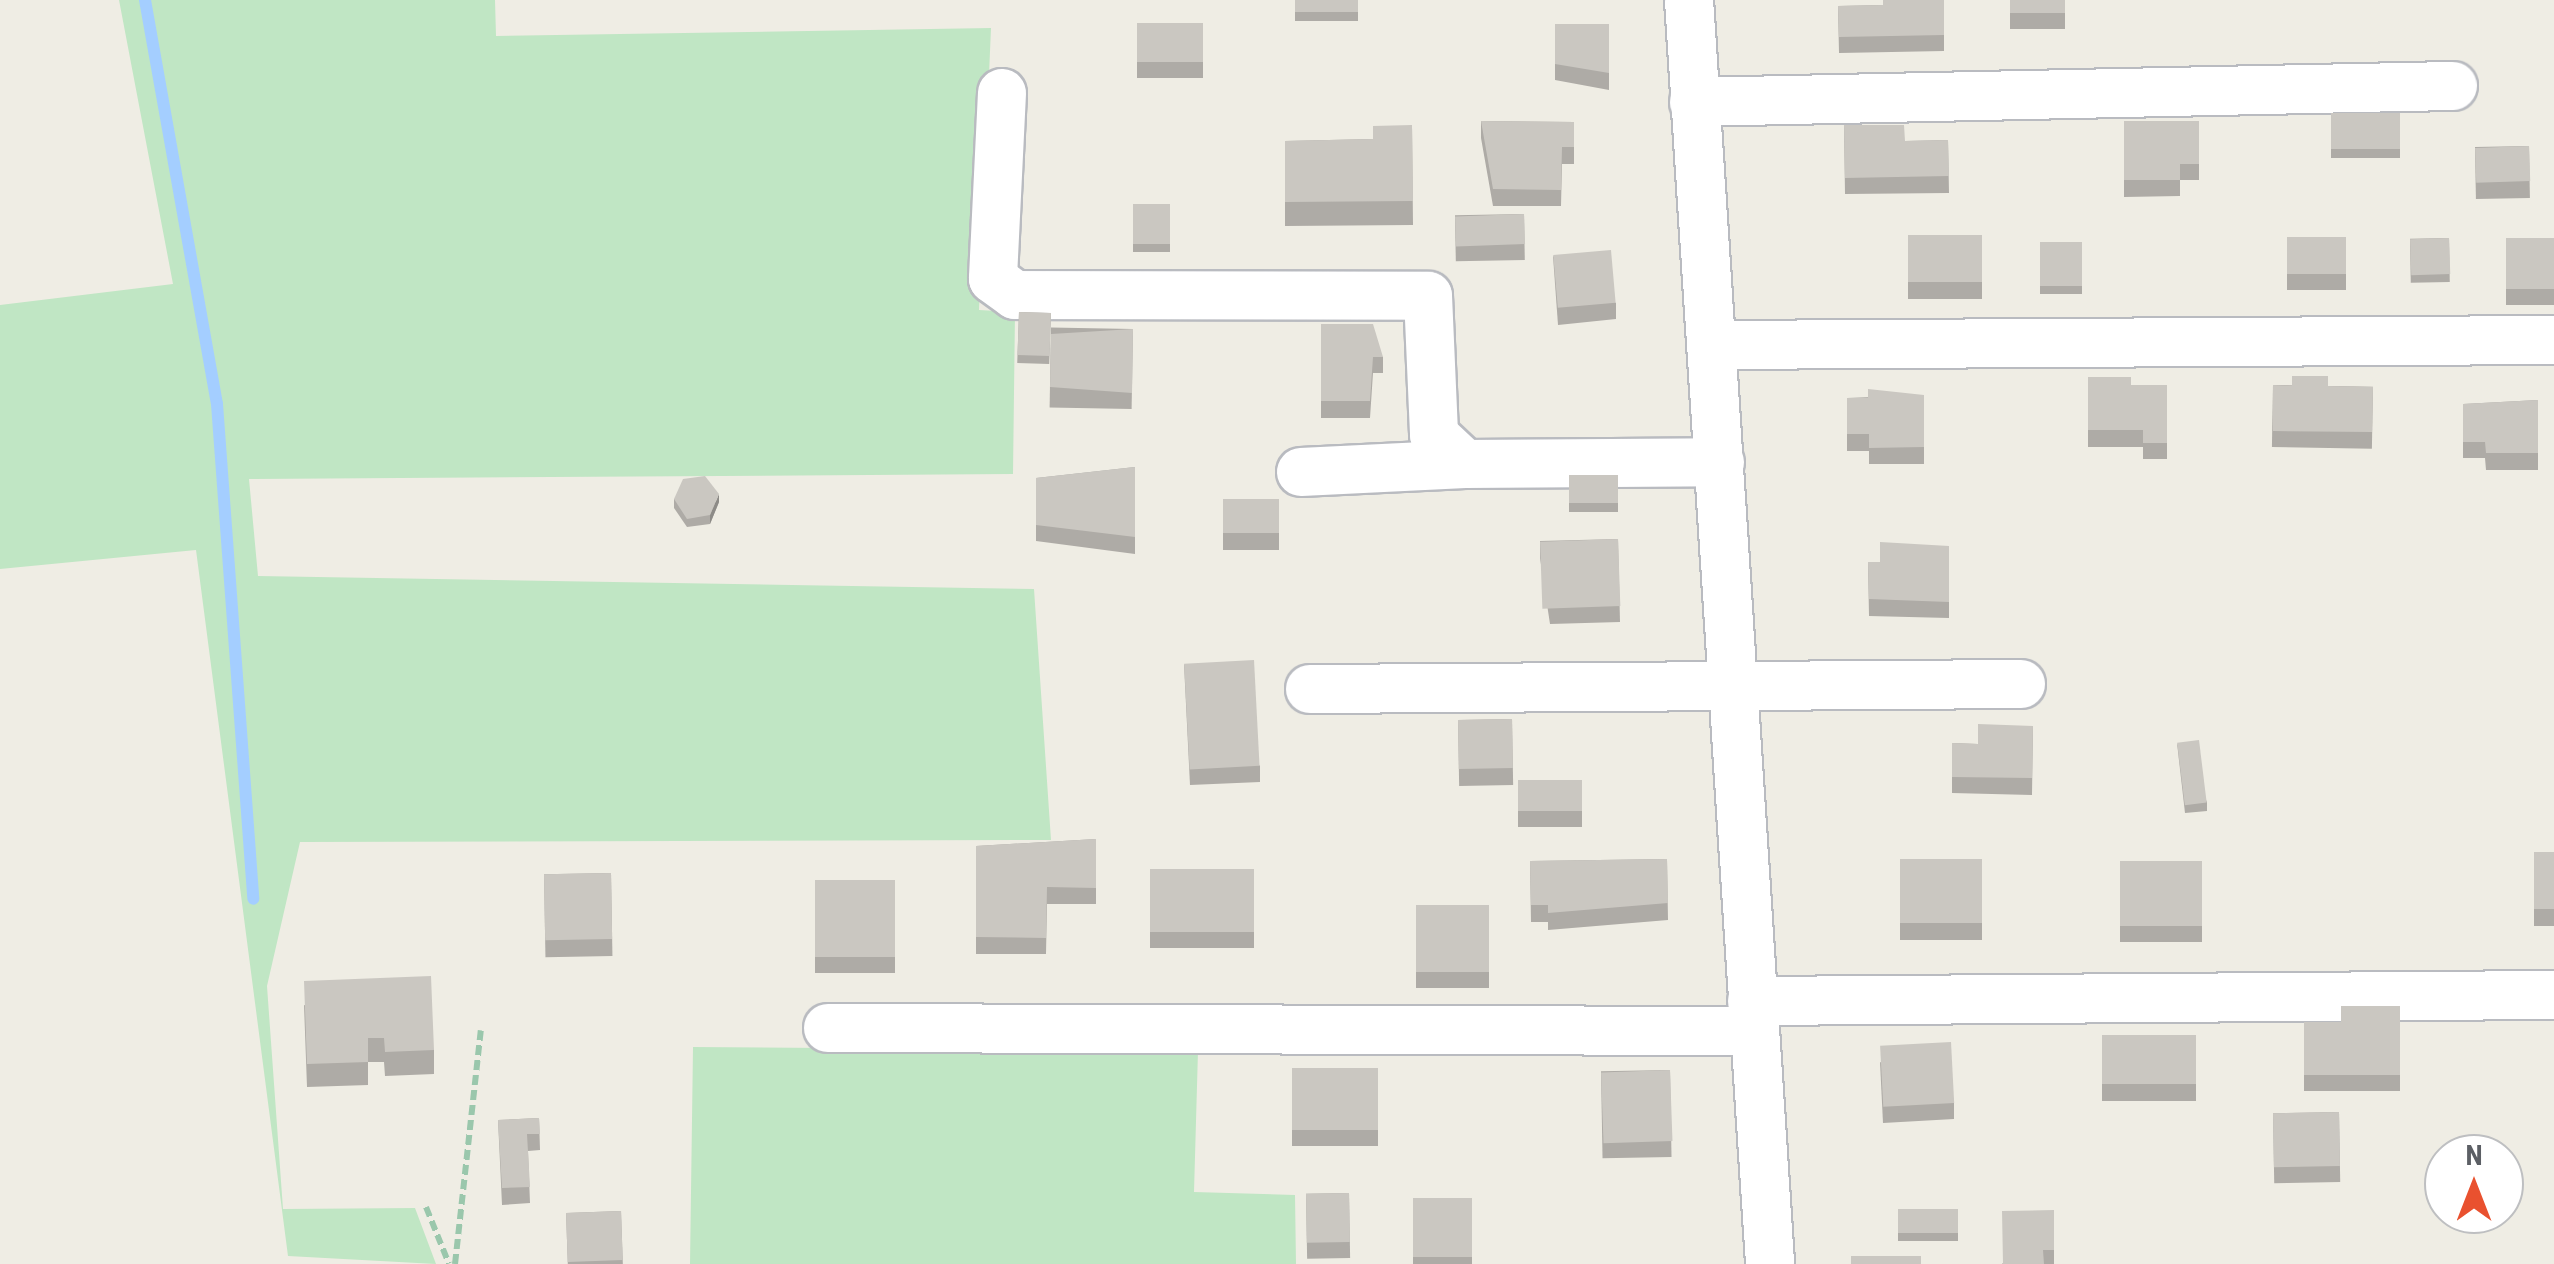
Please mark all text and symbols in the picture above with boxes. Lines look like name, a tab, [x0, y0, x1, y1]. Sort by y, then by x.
north arrow	[2424, 1134, 2524, 1234]
text: N	[2465, 1139, 2483, 1172]

